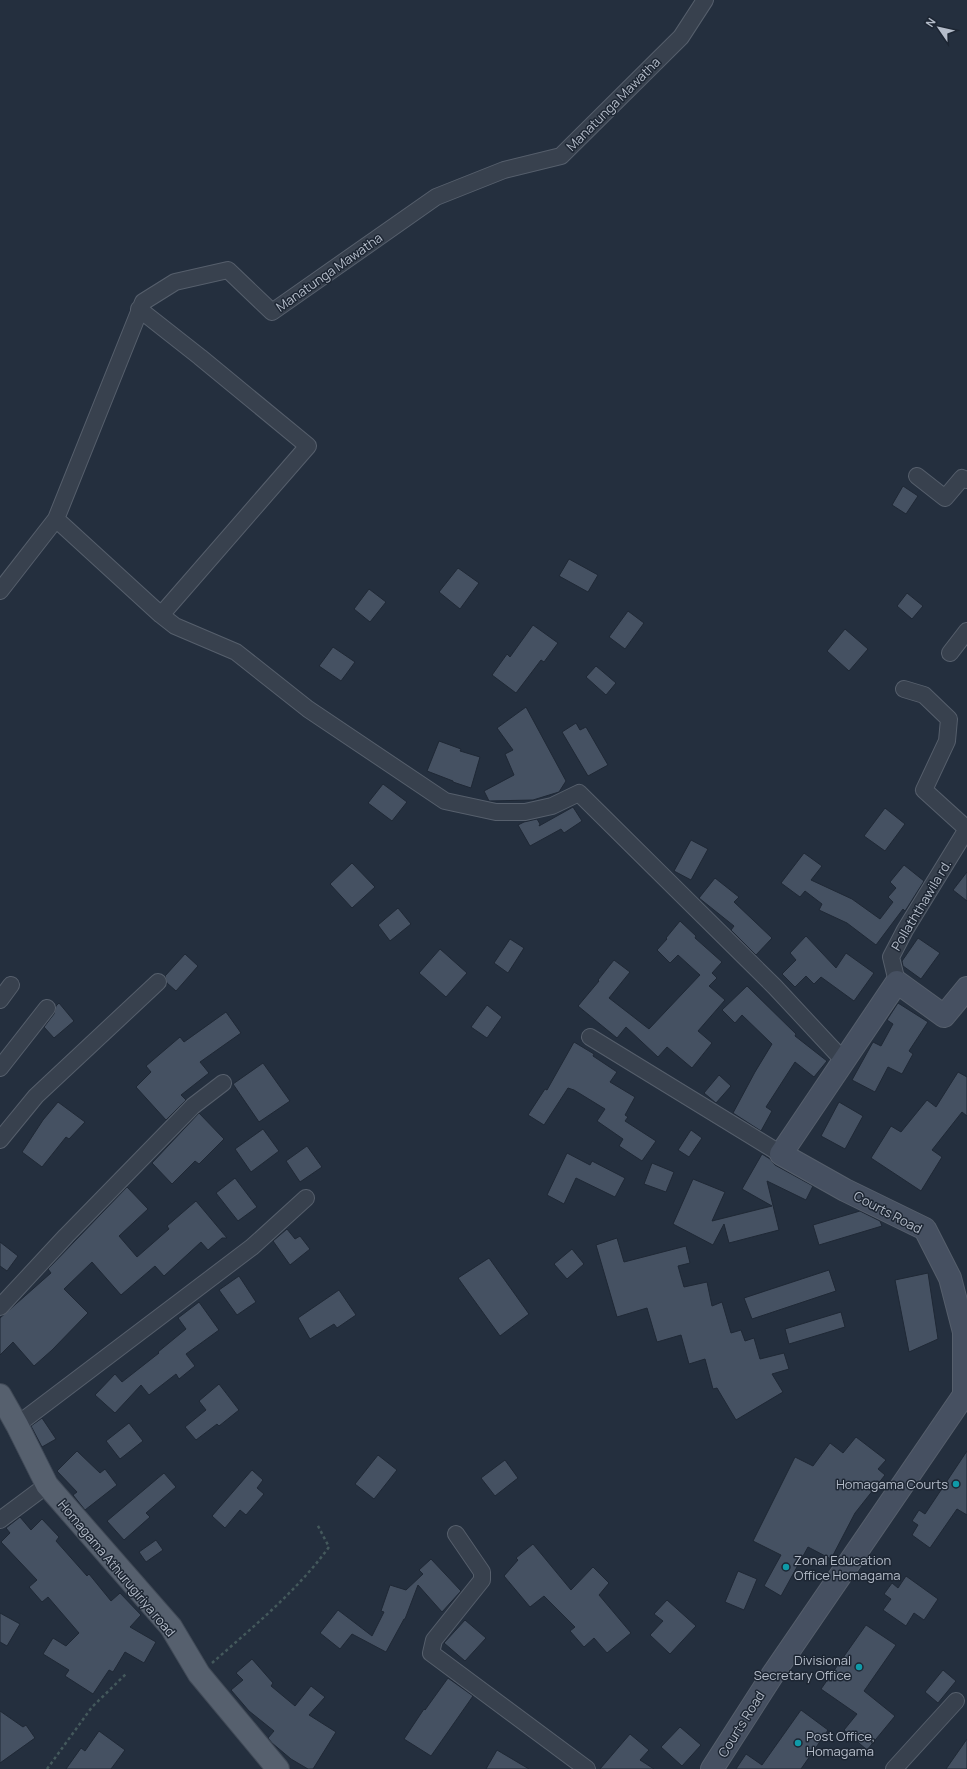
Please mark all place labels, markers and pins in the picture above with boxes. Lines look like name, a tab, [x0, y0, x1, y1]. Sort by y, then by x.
place label: Homagama Courts	[836, 1475, 948, 1493]
marker: Homagama Courts	[951, 1479, 961, 1489]
place label: Zonal Education Office Homagama	[794, 1551, 900, 1584]
marker: Zonal Education Office Homagama	[781, 1562, 791, 1572]
place label: Divisional Secretary Office	[754, 1651, 851, 1684]
marker: Divisional Secretary Office	[854, 1662, 864, 1672]
place label: Post Office, Homagama	[806, 1727, 875, 1760]
marker: Post Office, Homagama	[793, 1738, 803, 1748]

